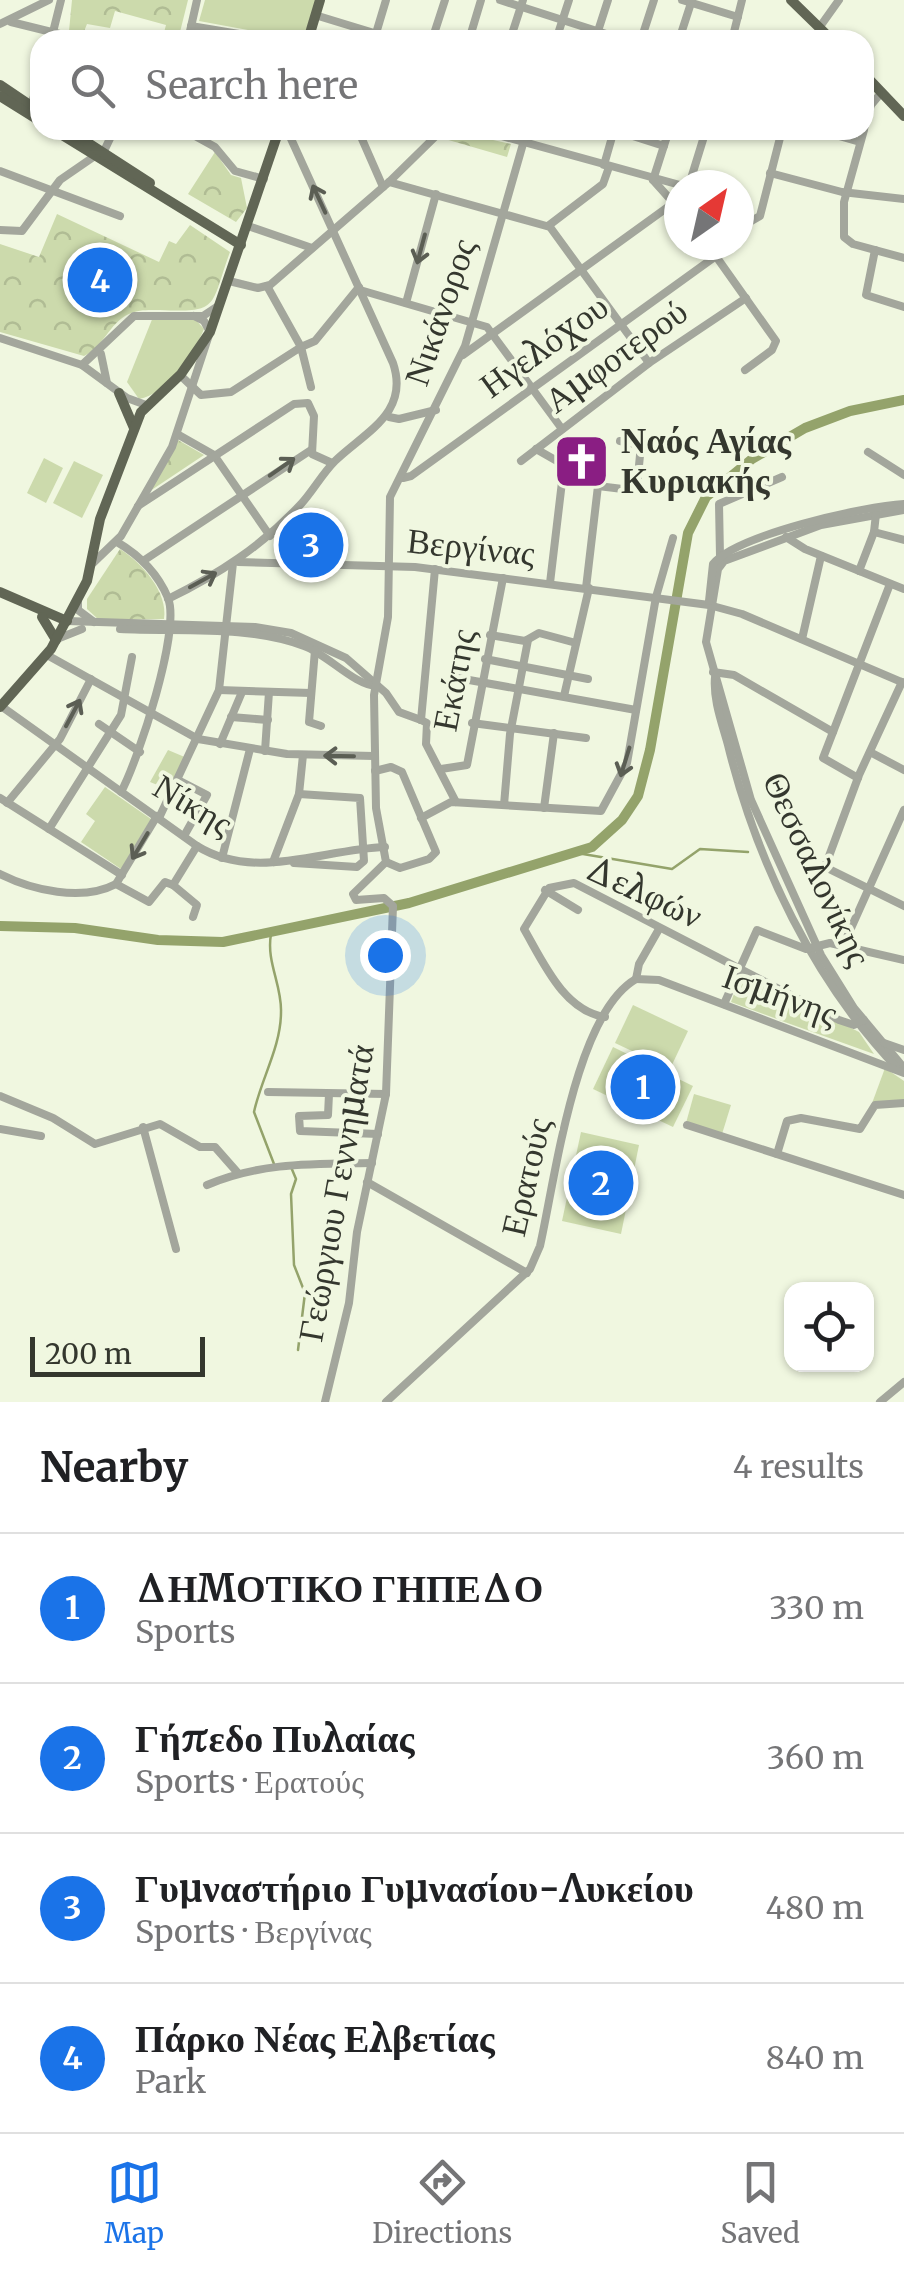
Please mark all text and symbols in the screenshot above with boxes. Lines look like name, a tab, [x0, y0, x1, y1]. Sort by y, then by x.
search box	[30, 30, 874, 140]
icon: search	[65, 58, 120, 113]
text: Search here	[145, 62, 358, 109]
north arrow	[664, 170, 754, 260]
one-way arrow	[308, 185, 327, 215]
one-way arrow	[411, 232, 429, 264]
street label: Νικάνορος	[394, 233, 486, 391]
pin: 4	[68, 242, 132, 318]
street label: Ηγελόχου	[471, 285, 617, 407]
street label: Αμφοτερού	[536, 289, 696, 423]
place label: Ναός Αγίας Κυριακής	[621, 419, 792, 503]
church icon: Ναός Αγίας Κυριακής	[552, 431, 612, 491]
one-way arrow	[268, 457, 295, 478]
pin: 3	[278, 508, 344, 582]
street label: Βεργίνας	[405, 518, 537, 576]
one-way arrow	[188, 570, 217, 589]
street label: Εκάτης	[423, 625, 485, 735]
one-way arrow	[64, 699, 83, 729]
one-way arrow	[615, 745, 633, 777]
one-way arrow	[323, 746, 356, 766]
street label: Νίκης	[145, 764, 241, 846]
street label: Θεσσαλονίκης	[753, 765, 881, 973]
one-way arrow	[130, 831, 150, 860]
street label: Δελφών	[579, 846, 709, 938]
your location	[360, 930, 411, 981]
street label: Ισμήνης	[717, 954, 843, 1036]
street label: Γεώργιου Γεννηματά	[288, 1041, 384, 1345]
pin: 1	[610, 1050, 676, 1124]
street label: Ερατούς	[491, 1113, 561, 1240]
pin: 2	[568, 1146, 634, 1220]
map controls	[784, 1282, 874, 1372]
button: locate	[784, 1282, 874, 1372]
scale bar	[30, 1332, 205, 1376]
text: 200 m	[45, 1336, 132, 1372]
text: Nearby	[40, 1441, 188, 1493]
text: 4 results	[733, 1447, 864, 1487]
text: ΔΗΜΟΤΙΚΟ ΓΗΠΕΔΟ	[135, 1565, 543, 1612]
text: 1	[65, 1588, 80, 1628]
text: 330 m	[769, 1588, 864, 1628]
text: Sports	[135, 1612, 235, 1652]
text: Γήπεδο Πυλαίας	[135, 1715, 414, 1762]
text: 2	[63, 1738, 82, 1778]
text: 360 m	[767, 1738, 864, 1778]
text: Sports · Ερατούς	[135, 1762, 364, 1802]
text: Γυμναστήριο Γυμνασίου-Λυκείου	[135, 1865, 694, 1912]
text: 3	[63, 1888, 82, 1928]
text: 480 m	[765, 1888, 864, 1928]
text: Sports · Βεργίνας	[135, 1912, 372, 1952]
text: Πάρκο Νέας Ελβετίας	[135, 2015, 495, 2062]
text: 4	[62, 2038, 83, 2078]
text: 840 m	[766, 2038, 864, 2078]
text: Park	[135, 2062, 206, 2102]
tab: Map	[104, 2155, 164, 2251]
tab: Directions	[372, 2155, 512, 2251]
tab: Saved	[720, 2155, 800, 2251]

